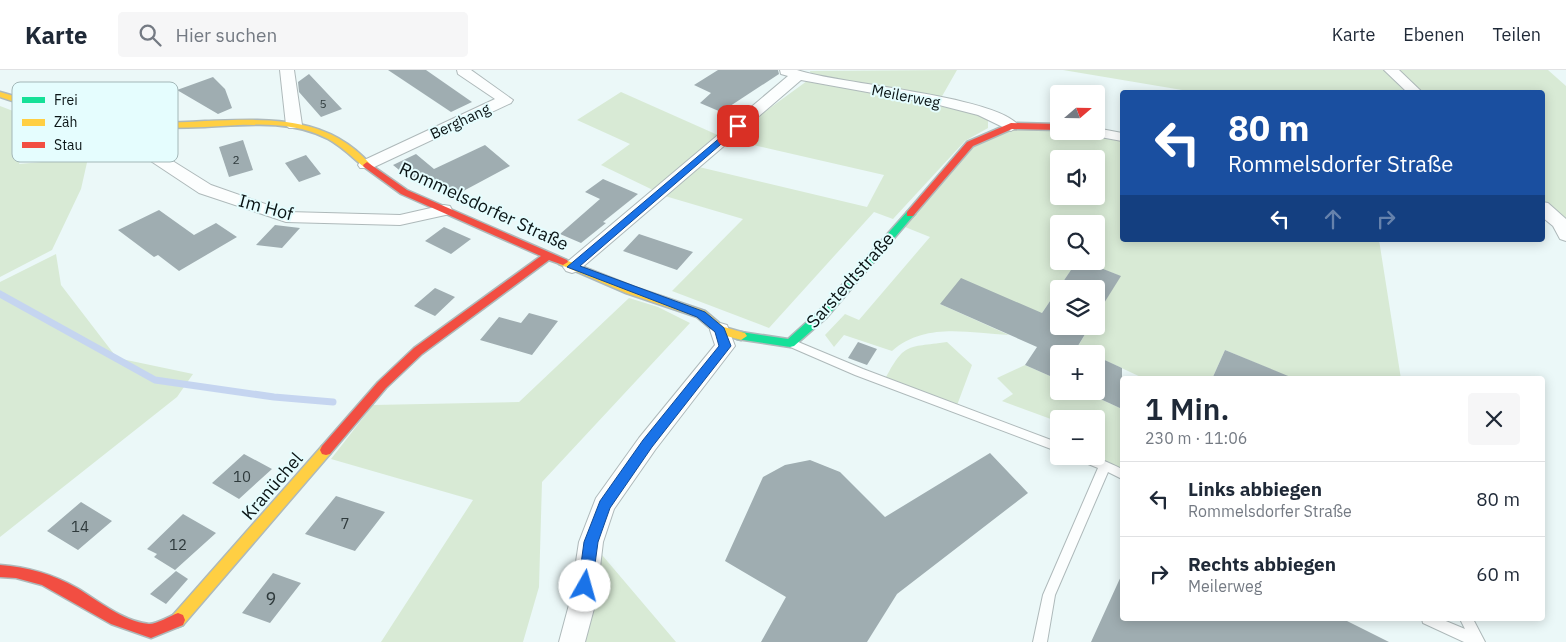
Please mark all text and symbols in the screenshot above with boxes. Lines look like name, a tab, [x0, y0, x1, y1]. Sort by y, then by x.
search box	[118, 12, 468, 57]
text: Karte	[25, 19, 88, 51]
icon: search	[136, 21, 164, 49]
text: Hier suchen	[176, 23, 277, 47]
text: Karte	[1332, 23, 1375, 46]
text: Ebenen	[1403, 23, 1464, 46]
text: Teilen	[1492, 23, 1541, 46]
street label: Meilerweg	[870, 80, 942, 112]
legend	[12, 82, 178, 162]
north arrow	[1050, 85, 1105, 140]
map controls	[1050, 85, 1105, 465]
text: Frei	[54, 91, 78, 109]
house number: 5	[319, 96, 327, 111]
street label: Berghang	[427, 99, 493, 143]
pin	[717, 105, 759, 147]
text: 80 m	[1228, 105, 1310, 151]
icon: left	[1145, 110, 1210, 175]
icon: arrive	[724, 112, 752, 140]
text: Zäh	[54, 113, 78, 131]
text: Stau	[54, 136, 82, 154]
text: Rommelsdorfer Straße	[1228, 149, 1453, 178]
button: sound	[1050, 150, 1105, 205]
house number: 2	[232, 152, 240, 167]
street label: Rommelsdorfer Straße	[396, 157, 572, 255]
street label: Im Hof	[236, 189, 296, 225]
icon: left	[1266, 205, 1294, 233]
icon: ahead	[1319, 205, 1347, 233]
icon: right	[1372, 205, 1400, 233]
button: search	[1050, 215, 1105, 270]
street label: Sarstedtstraße	[801, 227, 899, 333]
button: layers	[1050, 280, 1105, 335]
button: +	[1050, 345, 1105, 400]
text: 1 Min.	[1145, 389, 1229, 428]
button: close	[1468, 393, 1520, 445]
button: −	[1050, 410, 1105, 465]
text: 230 m · 11:06	[1145, 428, 1247, 448]
street label: Kranüchel	[236, 447, 308, 524]
house number: 10	[233, 467, 251, 486]
text: Links abbiegen	[1188, 477, 1322, 501]
icon: left	[1145, 485, 1173, 513]
text: 80 m	[1476, 487, 1520, 511]
text: Rommelsdorfer Straße	[1188, 501, 1352, 521]
house number: 7	[340, 514, 350, 533]
house number: 14	[71, 517, 89, 536]
house number: 12	[169, 535, 187, 554]
text: Rechts abbiegen	[1188, 552, 1336, 576]
position arrow	[558, 559, 610, 611]
icon: right	[1145, 560, 1173, 588]
text: 60 m	[1476, 562, 1520, 586]
text: Meilerweg	[1188, 576, 1262, 596]
house number: 9	[266, 587, 276, 610]

